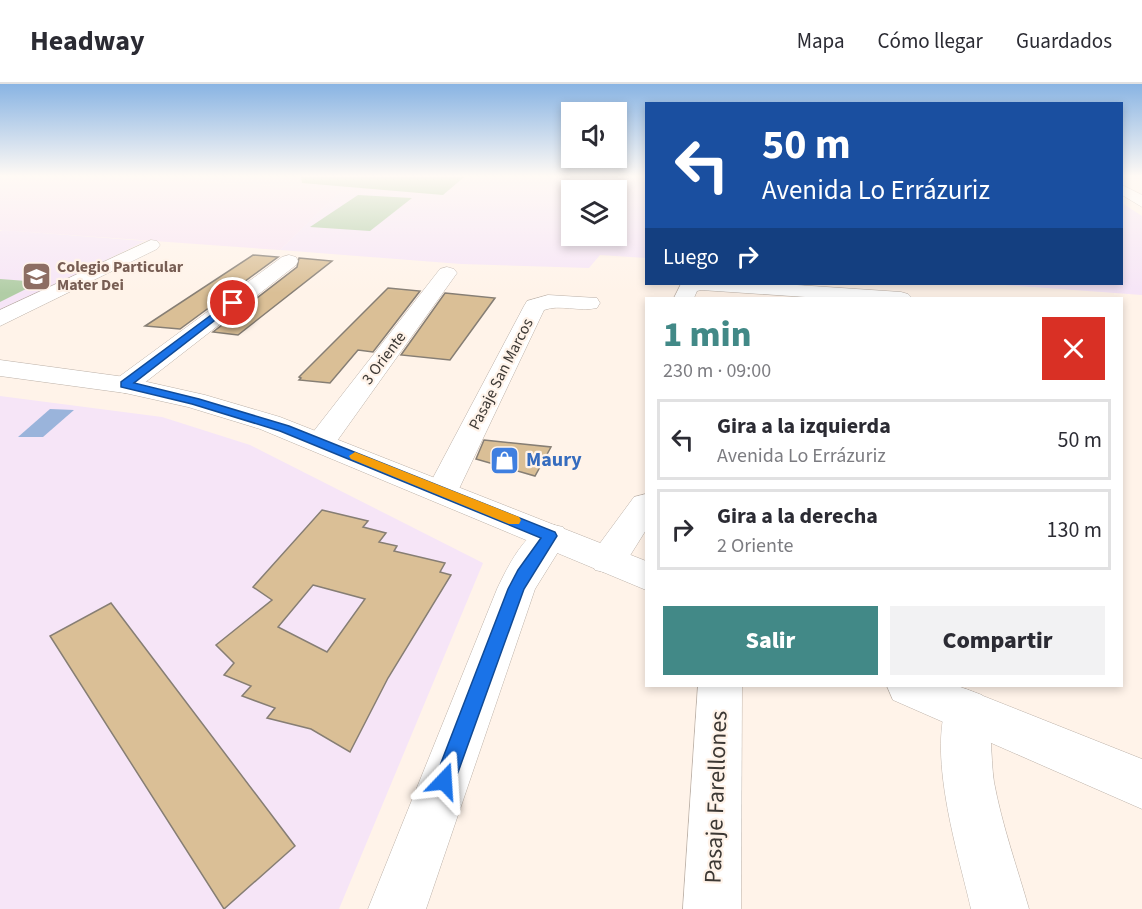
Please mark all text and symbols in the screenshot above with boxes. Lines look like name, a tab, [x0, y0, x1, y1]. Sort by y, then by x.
text: Headway	[30, 21, 145, 61]
text: Mapa	[797, 26, 845, 56]
text: Cómo llegar	[878, 26, 983, 56]
text: Guardados	[1016, 26, 1112, 56]
map controls	[561, 102, 627, 246]
button: sound	[561, 102, 627, 168]
text: 50 m	[762, 115, 851, 175]
icon: left	[663, 126, 741, 204]
text: Avenida Lo Errázuriz	[762, 171, 990, 210]
button: layers	[561, 180, 627, 246]
icon: right	[731, 240, 764, 273]
text: Luego	[663, 241, 719, 273]
place label: Colegio Particular Mater Dei	[57, 256, 184, 296]
school or university icon: Colegio Particular Mater Dei	[20, 260, 52, 292]
pin	[207, 277, 258, 328]
icon: arrive	[216, 286, 249, 319]
text: 1 min	[663, 309, 751, 360]
street label: Pasaje San Marcos	[463, 314, 539, 433]
button: close	[1042, 317, 1105, 380]
street label: 3 Oriente	[357, 327, 411, 389]
text: 230 m · 09:00	[663, 357, 771, 385]
text: Gira a la izquierda	[717, 410, 891, 442]
icon: left	[666, 423, 699, 456]
text: 50 m	[1057, 424, 1102, 456]
text: Avenida Lo Errázuriz	[717, 442, 886, 470]
shop icon: Maury	[489, 444, 521, 476]
place label: Maury	[526, 446, 582, 474]
text: Gira a la derecha	[717, 500, 878, 532]
icon: right	[666, 513, 699, 546]
text: 130 m	[1047, 514, 1102, 546]
text: 2 Oriente	[717, 532, 793, 560]
button: Salir	[663, 606, 878, 675]
button: Compartir	[890, 606, 1105, 675]
street label: Pasaje Farellones	[695, 710, 737, 884]
position arrow	[412, 749, 476, 813]

